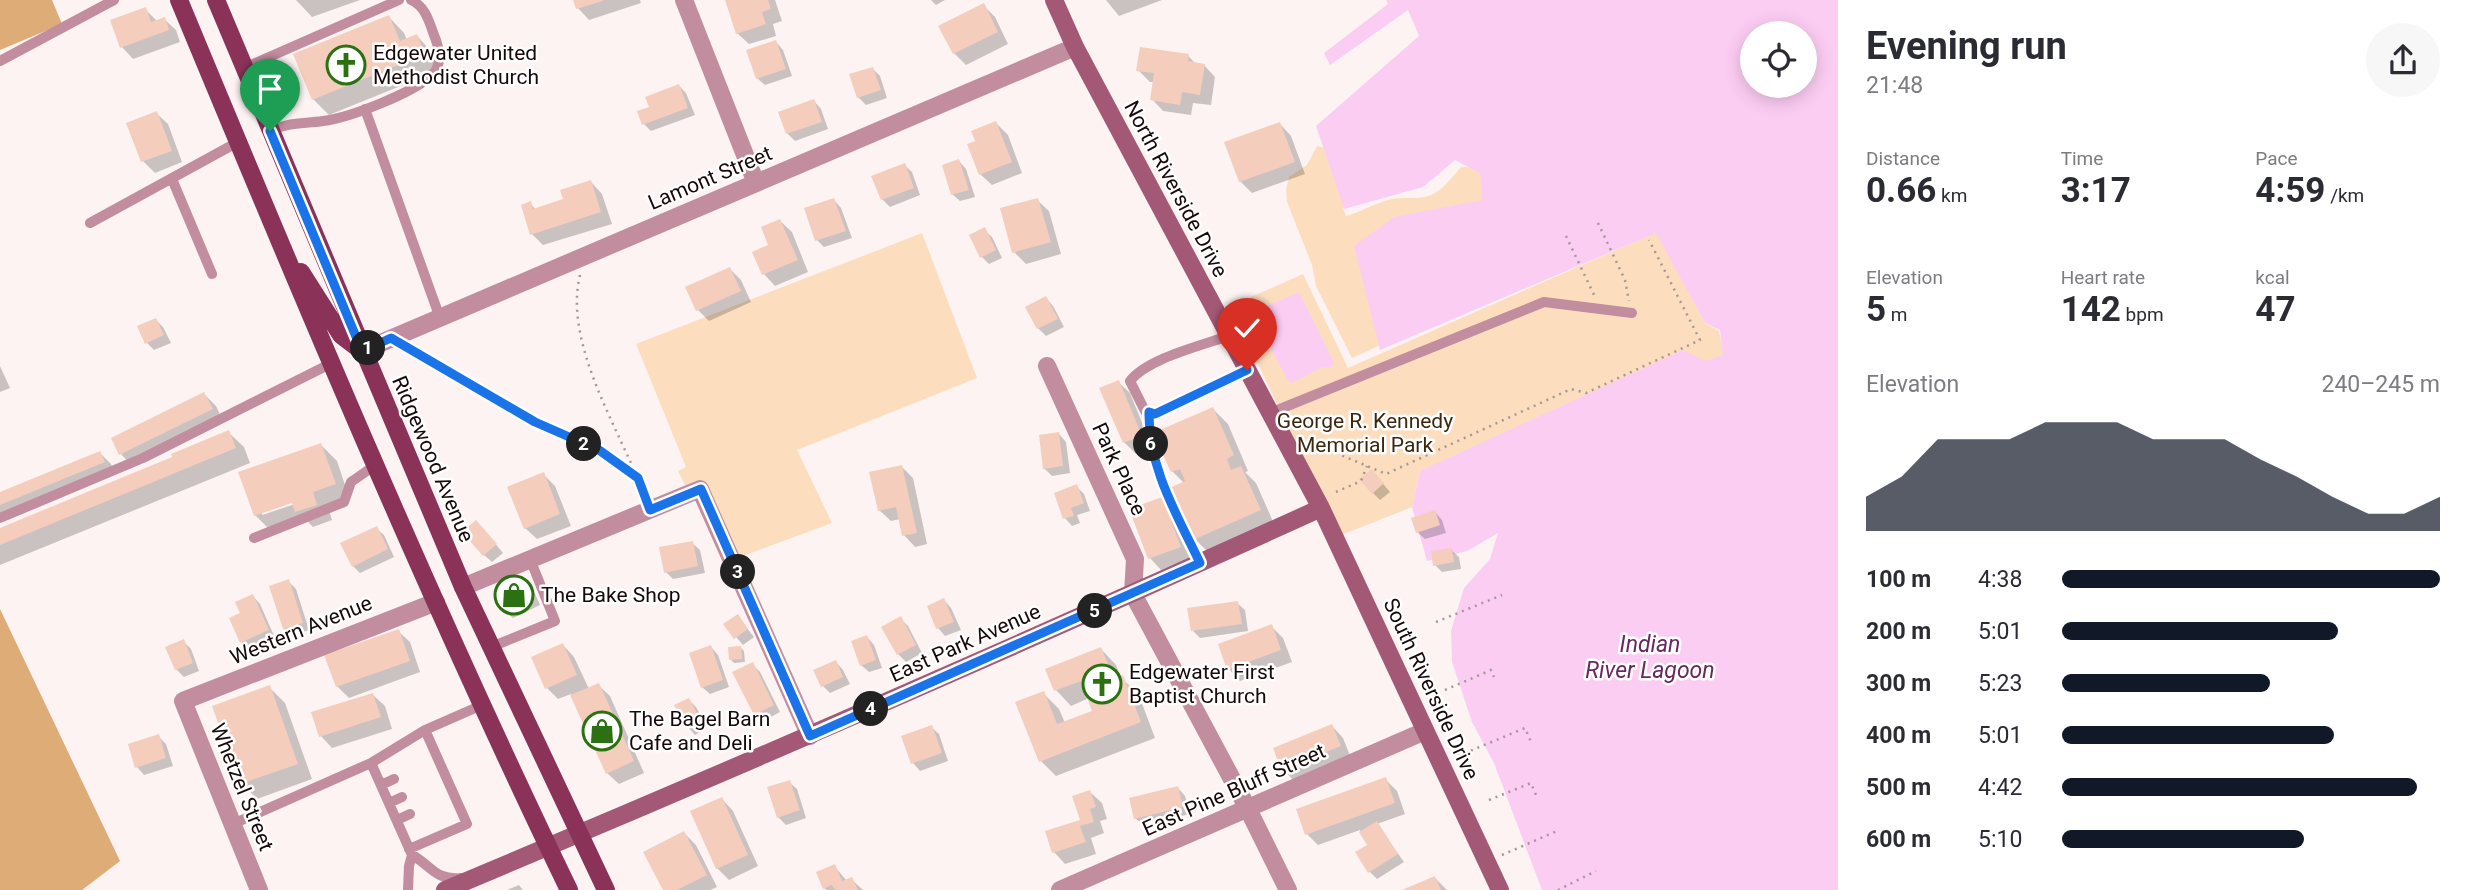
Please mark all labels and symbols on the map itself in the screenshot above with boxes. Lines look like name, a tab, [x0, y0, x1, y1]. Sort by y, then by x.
place label: Edgewater United Methodist Church	[373, 41, 539, 89]
church icon: Edgewater United Methodist Church	[325, 44, 367, 86]
pin	[240, 59, 300, 131]
street label: North Riverside Drive	[1119, 97, 1233, 281]
street label: Lamont Street	[644, 141, 776, 215]
pin	[1217, 298, 1277, 370]
pin: 1	[350, 330, 386, 366]
street label: Ridgewood Avenue	[387, 372, 479, 546]
park label: George R. Kennedy Memorial Park	[1277, 409, 1453, 457]
street label: Park Place	[1087, 419, 1151, 519]
pin: 2	[566, 426, 602, 462]
pin: 6	[1134, 426, 1168, 462]
pin: 3	[720, 554, 756, 590]
shop icon: The Bake Shop	[493, 574, 535, 616]
place label: The Bake Shop	[541, 583, 681, 607]
street label: Western Avenue	[227, 591, 375, 669]
pin: 5	[1078, 594, 1112, 628]
street label: South Riverside Drive	[1378, 595, 1484, 783]
street label: East Park Avenue	[886, 599, 1044, 687]
water label: Indian River Lagoon	[1585, 631, 1715, 684]
place label: Edgewater First Baptist Church	[1129, 660, 1275, 708]
church icon: Edgewater First Baptist Church	[1081, 663, 1123, 705]
pin: 4	[854, 692, 888, 726]
place label: The Bagel Barn Cafe and Deli	[629, 707, 770, 755]
shop icon: The Bagel Barn Cafe and Deli	[581, 710, 623, 752]
street label: Whetzel Street	[206, 720, 279, 854]
street label: East Pine Bluff Street	[1139, 739, 1329, 841]

